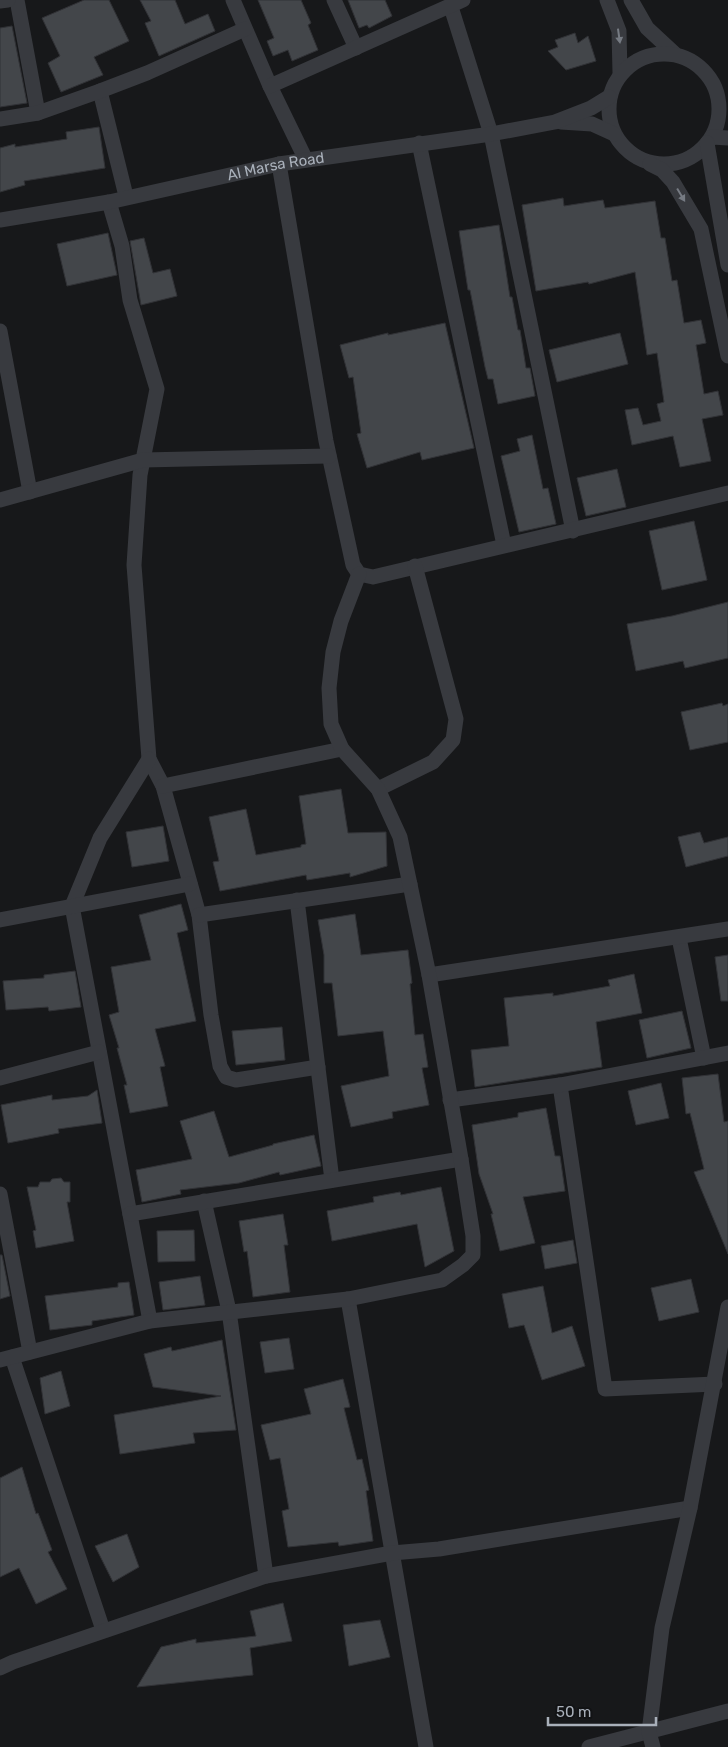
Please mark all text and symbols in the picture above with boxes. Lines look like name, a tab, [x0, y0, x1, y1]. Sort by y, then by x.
one-way arrow	[615, 28, 623, 44]
street label: Al Marsa Road	[225, 149, 325, 184]
one-way arrow	[676, 189, 685, 202]
scale bar	[548, 1694, 656, 1726]
text: 50 m	[556, 1703, 591, 1721]

